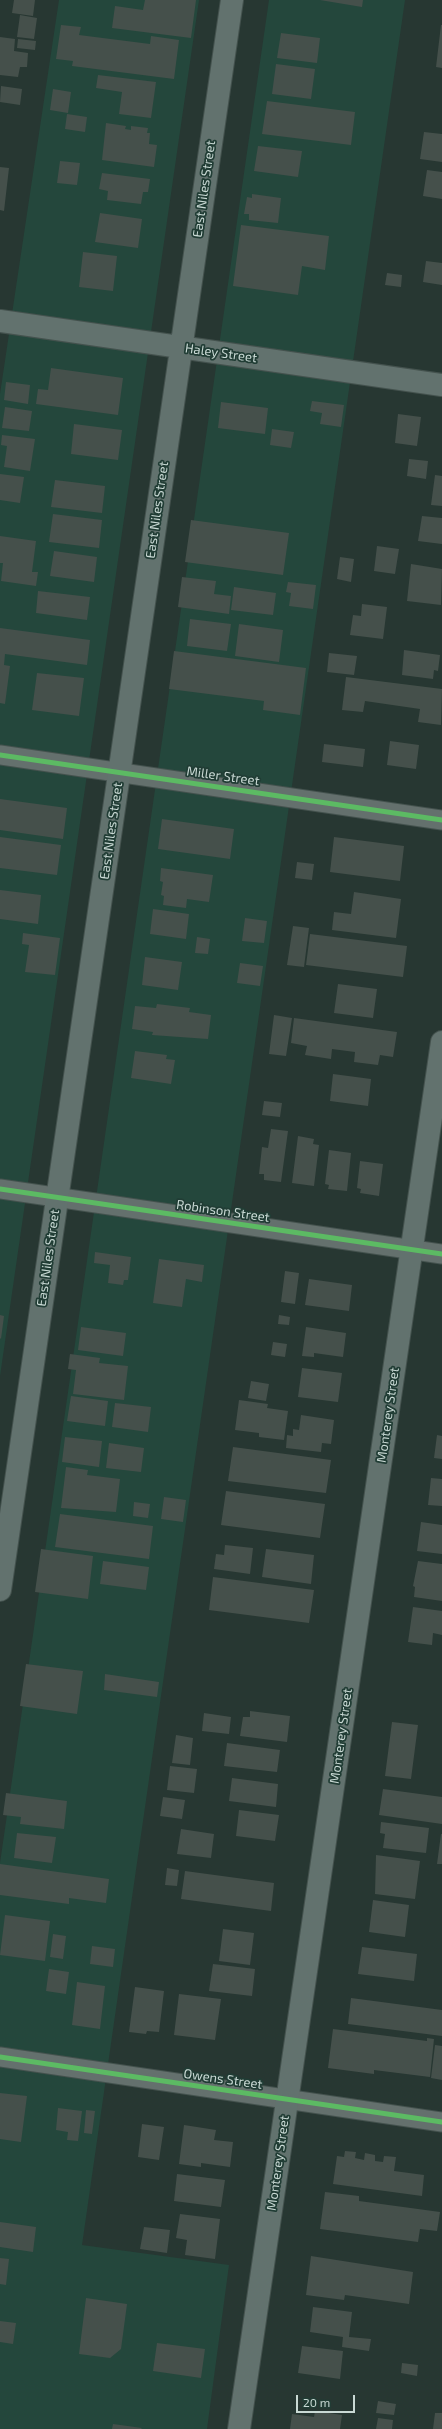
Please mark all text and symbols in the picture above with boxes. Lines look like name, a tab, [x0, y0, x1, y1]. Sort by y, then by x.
street label: East Niles Street	[189, 140, 219, 238]
street label: Haley Street	[184, 340, 258, 366]
street label: East Niles Street	[142, 461, 172, 559]
street label: Miller Street	[185, 763, 261, 789]
street label: East Niles Street	[96, 782, 126, 880]
street label: Robinson Street	[175, 1197, 271, 1225]
street label: East Niles Street	[33, 1209, 63, 1307]
street label: Monterey Street	[374, 1366, 402, 1464]
street label: Monterey Street	[327, 1687, 355, 1785]
street label: Owens Street	[183, 2066, 263, 2092]
street label: Monterey Street	[264, 2114, 292, 2212]
scale bar	[298, 2387, 357, 2413]
text: 20 m	[303, 2395, 330, 2409]

